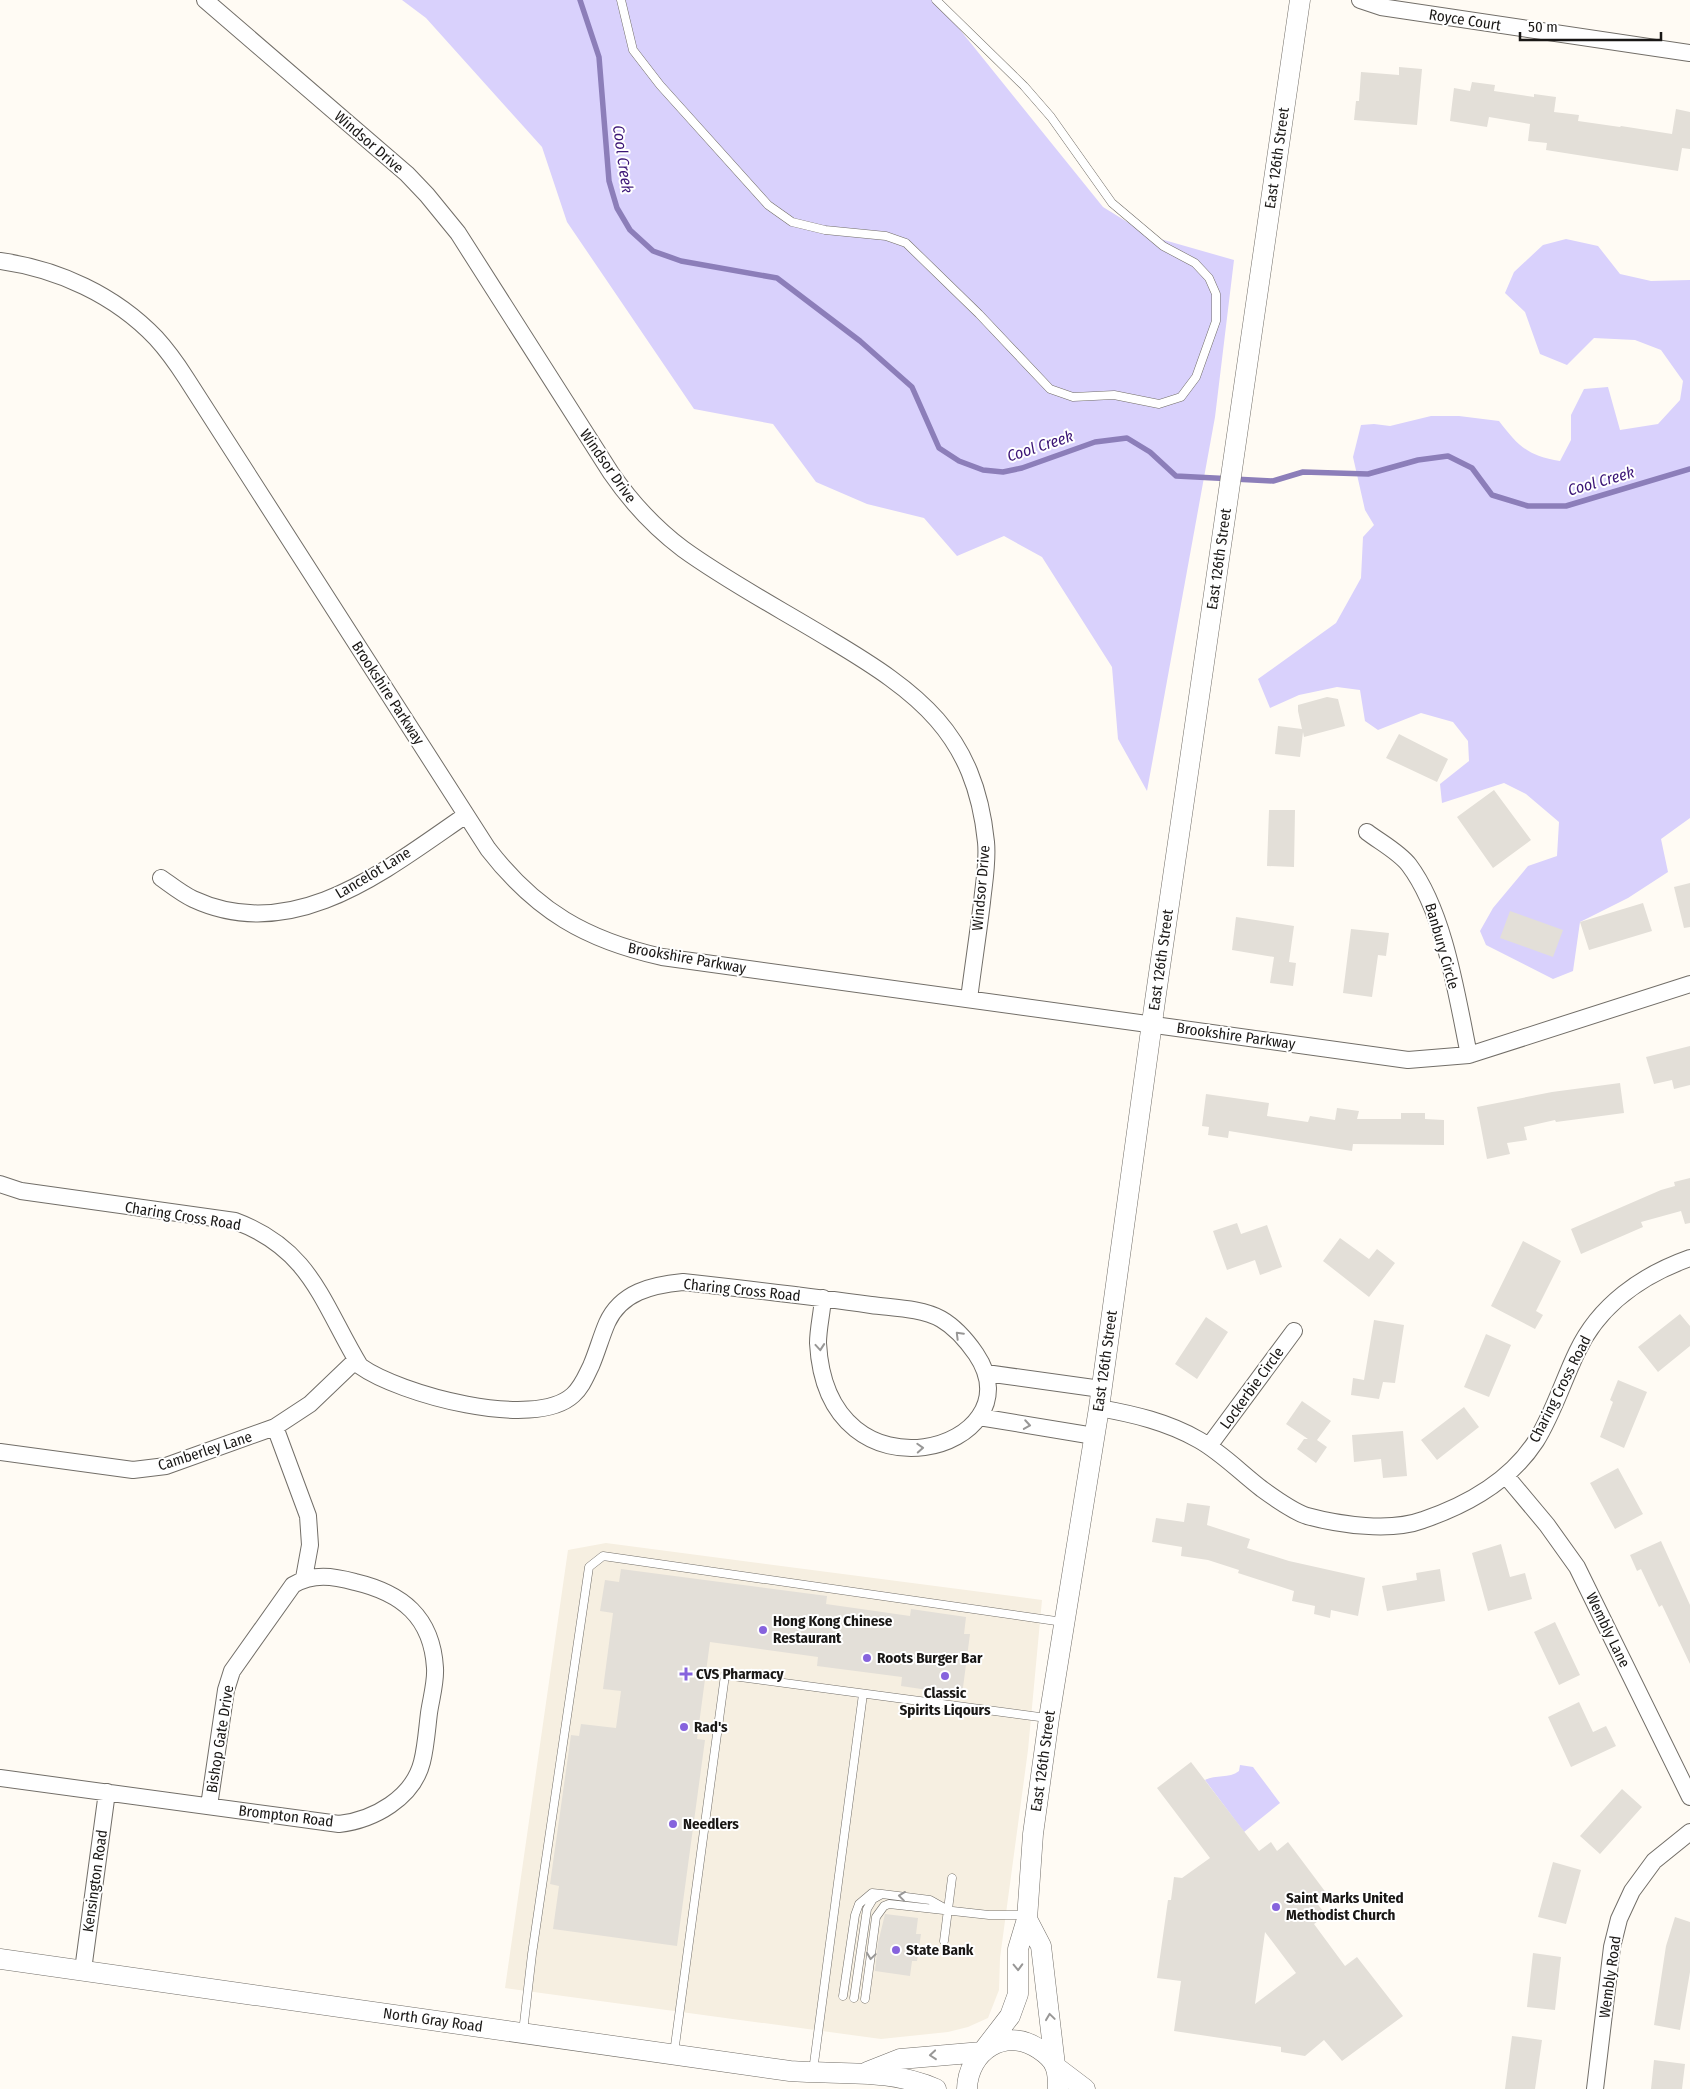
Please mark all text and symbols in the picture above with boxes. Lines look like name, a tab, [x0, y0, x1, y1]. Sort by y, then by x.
street label: Royce Court	[1428, 5, 1502, 35]
scale bar	[1520, 10, 1661, 42]
text: 50 m	[1528, 18, 1558, 36]
street label: East 126th Street	[1261, 106, 1293, 210]
street label: Windsor Drive	[331, 107, 407, 177]
water label: Cool Creek	[609, 124, 637, 194]
street label: Windsor Drive	[576, 426, 640, 506]
water label: Cool Creek	[1005, 426, 1076, 466]
water label: Cool Creek	[1566, 462, 1637, 500]
street label: East 126th Street	[1203, 507, 1235, 611]
street label: Brookshire Parkway	[348, 638, 428, 748]
street label: Lancelot Lane	[332, 843, 414, 903]
street label: Windsor Drive	[968, 844, 994, 932]
street label: Banbury Circle	[1421, 901, 1463, 991]
street label: East 126th Street	[1145, 908, 1177, 1012]
street label: Brookshire Parkway	[627, 939, 748, 977]
street label: Brookshire Parkway	[1176, 1019, 1297, 1053]
street label: Charing Cross Road	[124, 1198, 242, 1234]
street label: Charing Cross Road	[683, 1275, 801, 1305]
street label: East 126th Street	[1089, 1309, 1121, 1413]
one-way arrow	[956, 1331, 965, 1340]
street label: Charing Cross Road	[1525, 1333, 1595, 1445]
one-way arrow	[814, 1343, 825, 1351]
street label: Lockerbie Circle	[1216, 1344, 1288, 1432]
one-way arrow	[1022, 1419, 1031, 1429]
street label: Camberley Lane	[156, 1427, 254, 1475]
one-way arrow	[917, 1443, 925, 1454]
street label: Wembly Lane	[1582, 1590, 1634, 1670]
place label: Hong Kong Chinese Restaurant	[773, 1612, 893, 1647]
marker: Hong Kong Chinese Restaurant	[757, 1624, 769, 1636]
place label: Roots Burger Bar	[877, 1649, 983, 1667]
marker: Roots Burger Bar	[861, 1652, 873, 1664]
place label: CVS Pharmacy	[696, 1665, 785, 1683]
marker: CVS Pharmacy	[680, 1668, 692, 1680]
marker: Classic Spirits Liqours	[939, 1670, 951, 1682]
street label: Bishop Gate Drive	[203, 1684, 237, 1794]
place label: Classic Spirits Liqours	[900, 1684, 991, 1719]
street label: East 126th Street	[1027, 1709, 1059, 1813]
place label: Rad's	[694, 1718, 728, 1736]
marker: Rad's	[678, 1721, 690, 1733]
street label: Brompton Road	[237, 1801, 335, 1831]
place label: Needlers	[683, 1815, 739, 1833]
marker: Needlers	[667, 1818, 679, 1830]
street label: Kensington Road	[79, 1829, 111, 1933]
place label: Saint Marks United Methodist Church	[1286, 1889, 1404, 1924]
one-way arrow	[898, 1892, 906, 1902]
marker: Saint Marks United Methodist Church	[1270, 1901, 1282, 1913]
street label: Wembly Road	[1595, 1935, 1625, 2019]
place label: State Bank	[906, 1941, 974, 1959]
marker: State Bank	[890, 1944, 902, 1956]
one-way arrow	[866, 1953, 877, 1961]
one-way arrow	[1013, 1963, 1024, 1971]
street label: North Gray Road	[382, 2004, 484, 2036]
one-way arrow	[1045, 2013, 1056, 2021]
one-way arrow	[929, 2049, 937, 2060]

